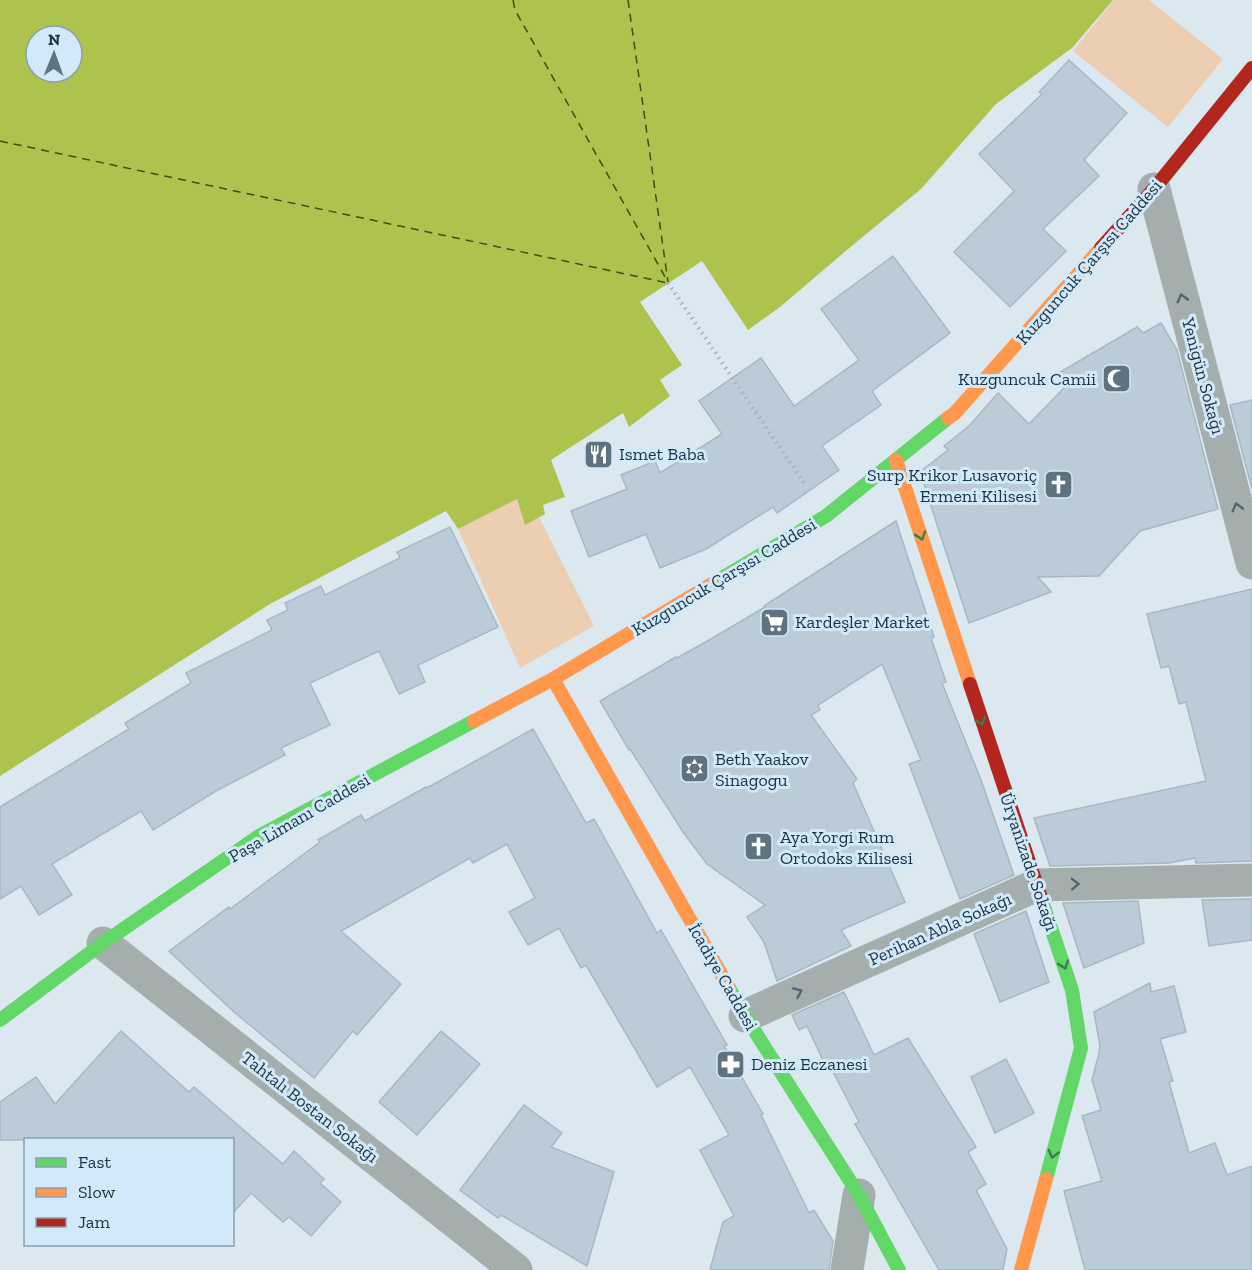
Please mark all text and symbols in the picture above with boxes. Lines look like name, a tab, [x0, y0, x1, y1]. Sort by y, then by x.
north arrow	[24, 24, 84, 84]
text: N	[48, 30, 61, 49]
street label: Kuzguncuk Çarşısı Caddesi	[1011, 175, 1167, 349]
one-way arrow	[1177, 293, 1190, 303]
street label: Yenigün Sokağı	[1177, 314, 1229, 437]
mosque icon: Kuzguncuk Camii	[1101, 363, 1133, 395]
place label: Kuzguncuk Camii	[958, 368, 1096, 390]
restaurant icon: Ismet Baba	[582, 438, 614, 470]
place label: Ismet Baba	[619, 443, 705, 465]
place label: Surp Krikor Lusavoriç Ermeni Kilisesi	[867, 464, 1037, 507]
church icon: Surp Krikor Lusavoriç Ermeni Kilisesi	[1042, 469, 1074, 501]
one-way arrow	[1232, 502, 1245, 512]
street label: Kuzguncuk Çarşısı Caddesi	[628, 513, 820, 641]
one-way arrow	[913, 530, 926, 540]
supermarket icon: Kardeşler Market	[758, 606, 790, 638]
place label: Kardeşler Market	[795, 611, 930, 633]
one-way arrow	[974, 715, 987, 726]
place label: Beth Yaakov Sinagogu	[715, 748, 809, 791]
synagogue icon: Beth Yaakov Sinagogu	[678, 753, 710, 785]
street label: Paşa Limanı Caddesi	[224, 769, 374, 867]
street label: Üryanizade Sokağı	[995, 790, 1063, 934]
place label: Aya Yorgi Rum Ortodoks Kilisesi	[780, 826, 913, 869]
church icon: Aya Yorgi Rum Ortodoks Kilisesi	[743, 831, 775, 863]
one-way arrow	[1071, 878, 1080, 891]
street label: Perihan Abla Sokağı	[865, 888, 1015, 970]
street label: İcadiye Caddesi	[683, 920, 763, 1034]
one-way arrow	[1056, 959, 1069, 970]
one-way arrow	[792, 987, 803, 999]
street label: Tahtalı Bostan Sokağı	[237, 1047, 383, 1167]
pharmacy icon: Deniz Eczanesi	[714, 1048, 746, 1080]
place label: Deniz Eczanesi	[751, 1053, 868, 1075]
legend	[24, 1138, 234, 1246]
one-way arrow	[1047, 1149, 1060, 1159]
text: Fast	[78, 1151, 111, 1173]
text: Slow	[78, 1181, 115, 1203]
text: Jam	[78, 1211, 110, 1233]

